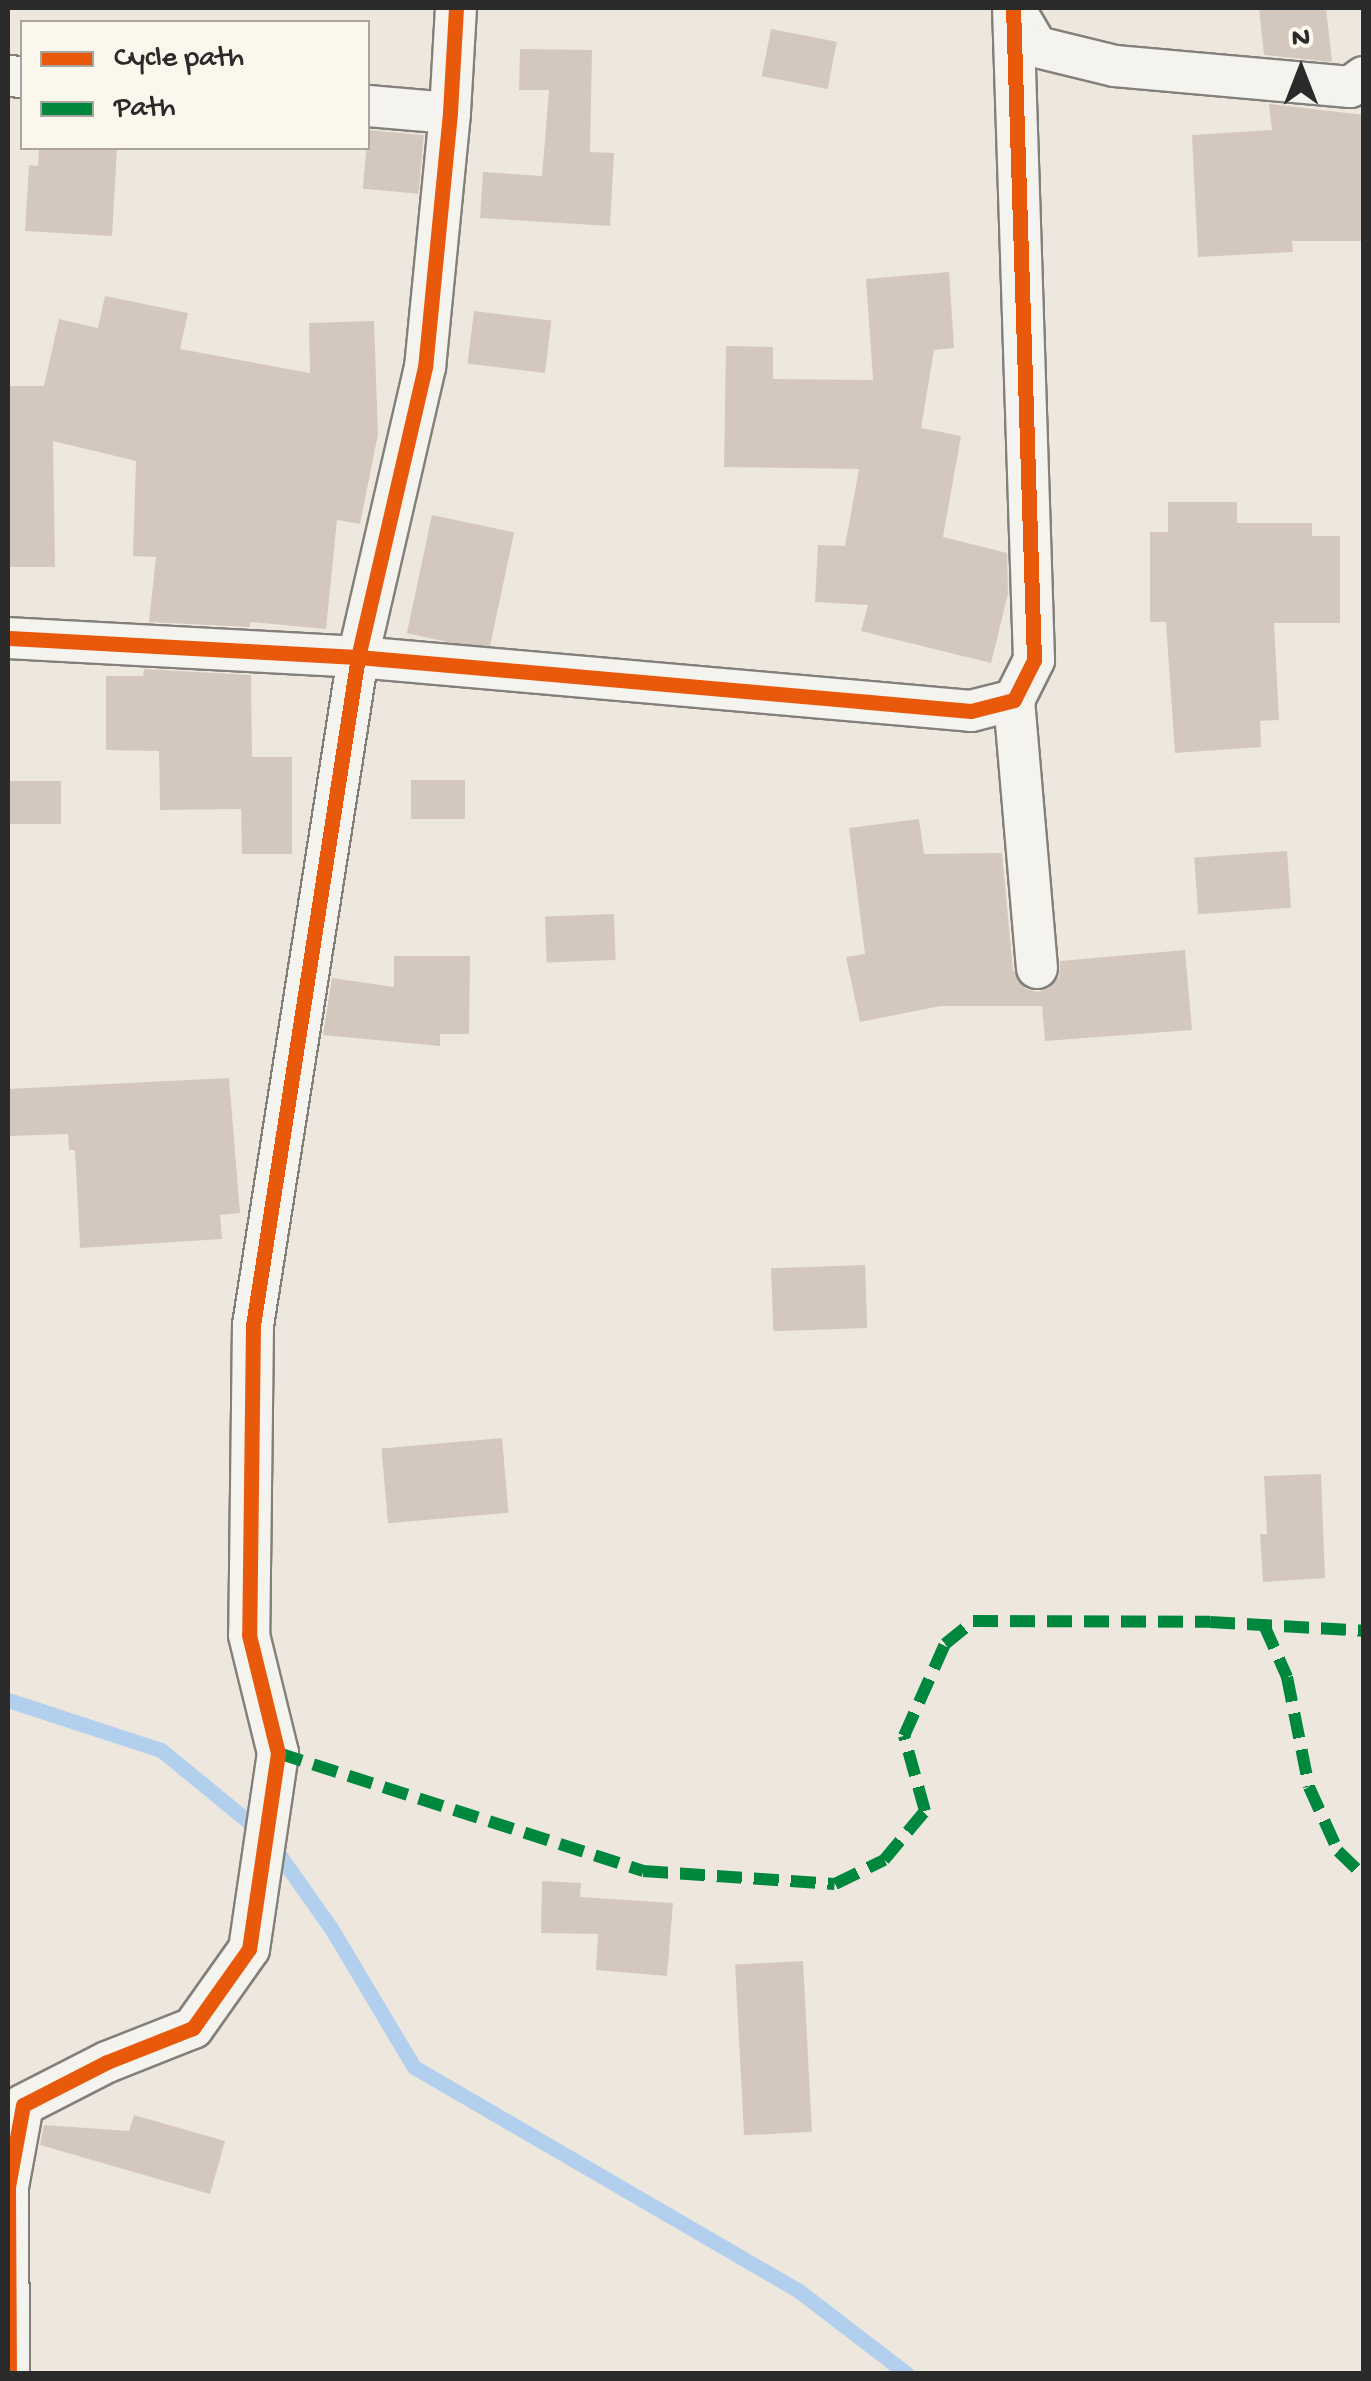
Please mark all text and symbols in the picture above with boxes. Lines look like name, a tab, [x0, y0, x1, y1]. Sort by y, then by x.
legend	[20, 20, 370, 150]
north arrow	[1251, 20, 1351, 120]
text: N	[1292, 23, 1310, 56]
text: Cycle path	[114, 42, 244, 77]
text: Path	[114, 92, 176, 127]

